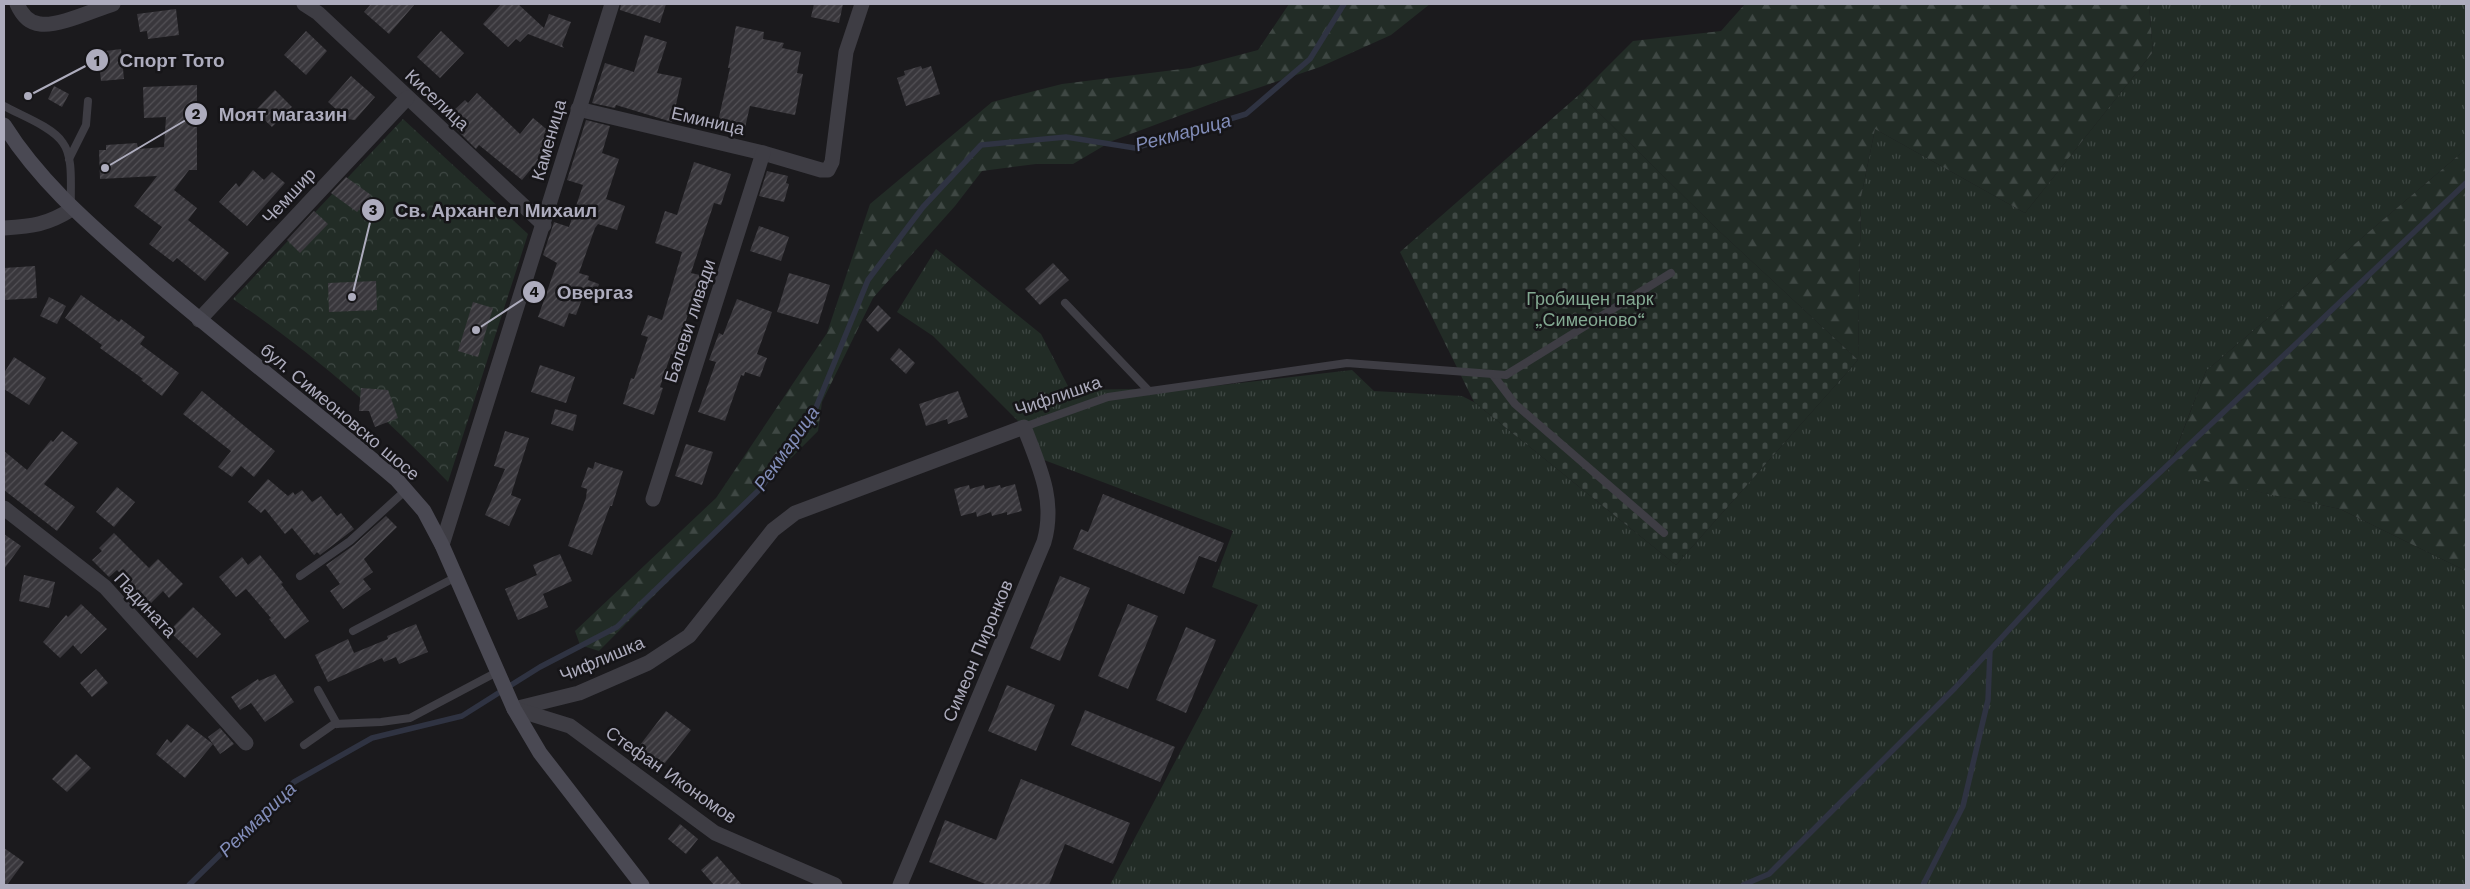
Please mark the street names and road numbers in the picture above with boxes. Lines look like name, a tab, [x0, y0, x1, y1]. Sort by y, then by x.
street label: Киселица	[401, 65, 474, 135]
street label: Каменица	[527, 96, 570, 183]
street label: Еминица	[669, 102, 748, 139]
street label: Чемшир	[257, 163, 320, 228]
street label: Балеви ливади	[660, 256, 719, 385]
street label: бул. Симеоновско шосе	[256, 339, 424, 484]
street label: Чифлишка	[1012, 371, 1105, 420]
street label: Падината	[110, 568, 181, 642]
street label: Симеон Пиронков	[938, 577, 1017, 725]
street label: Чифлишка	[556, 631, 648, 686]
street label: Стефан Икономов	[602, 722, 741, 828]

